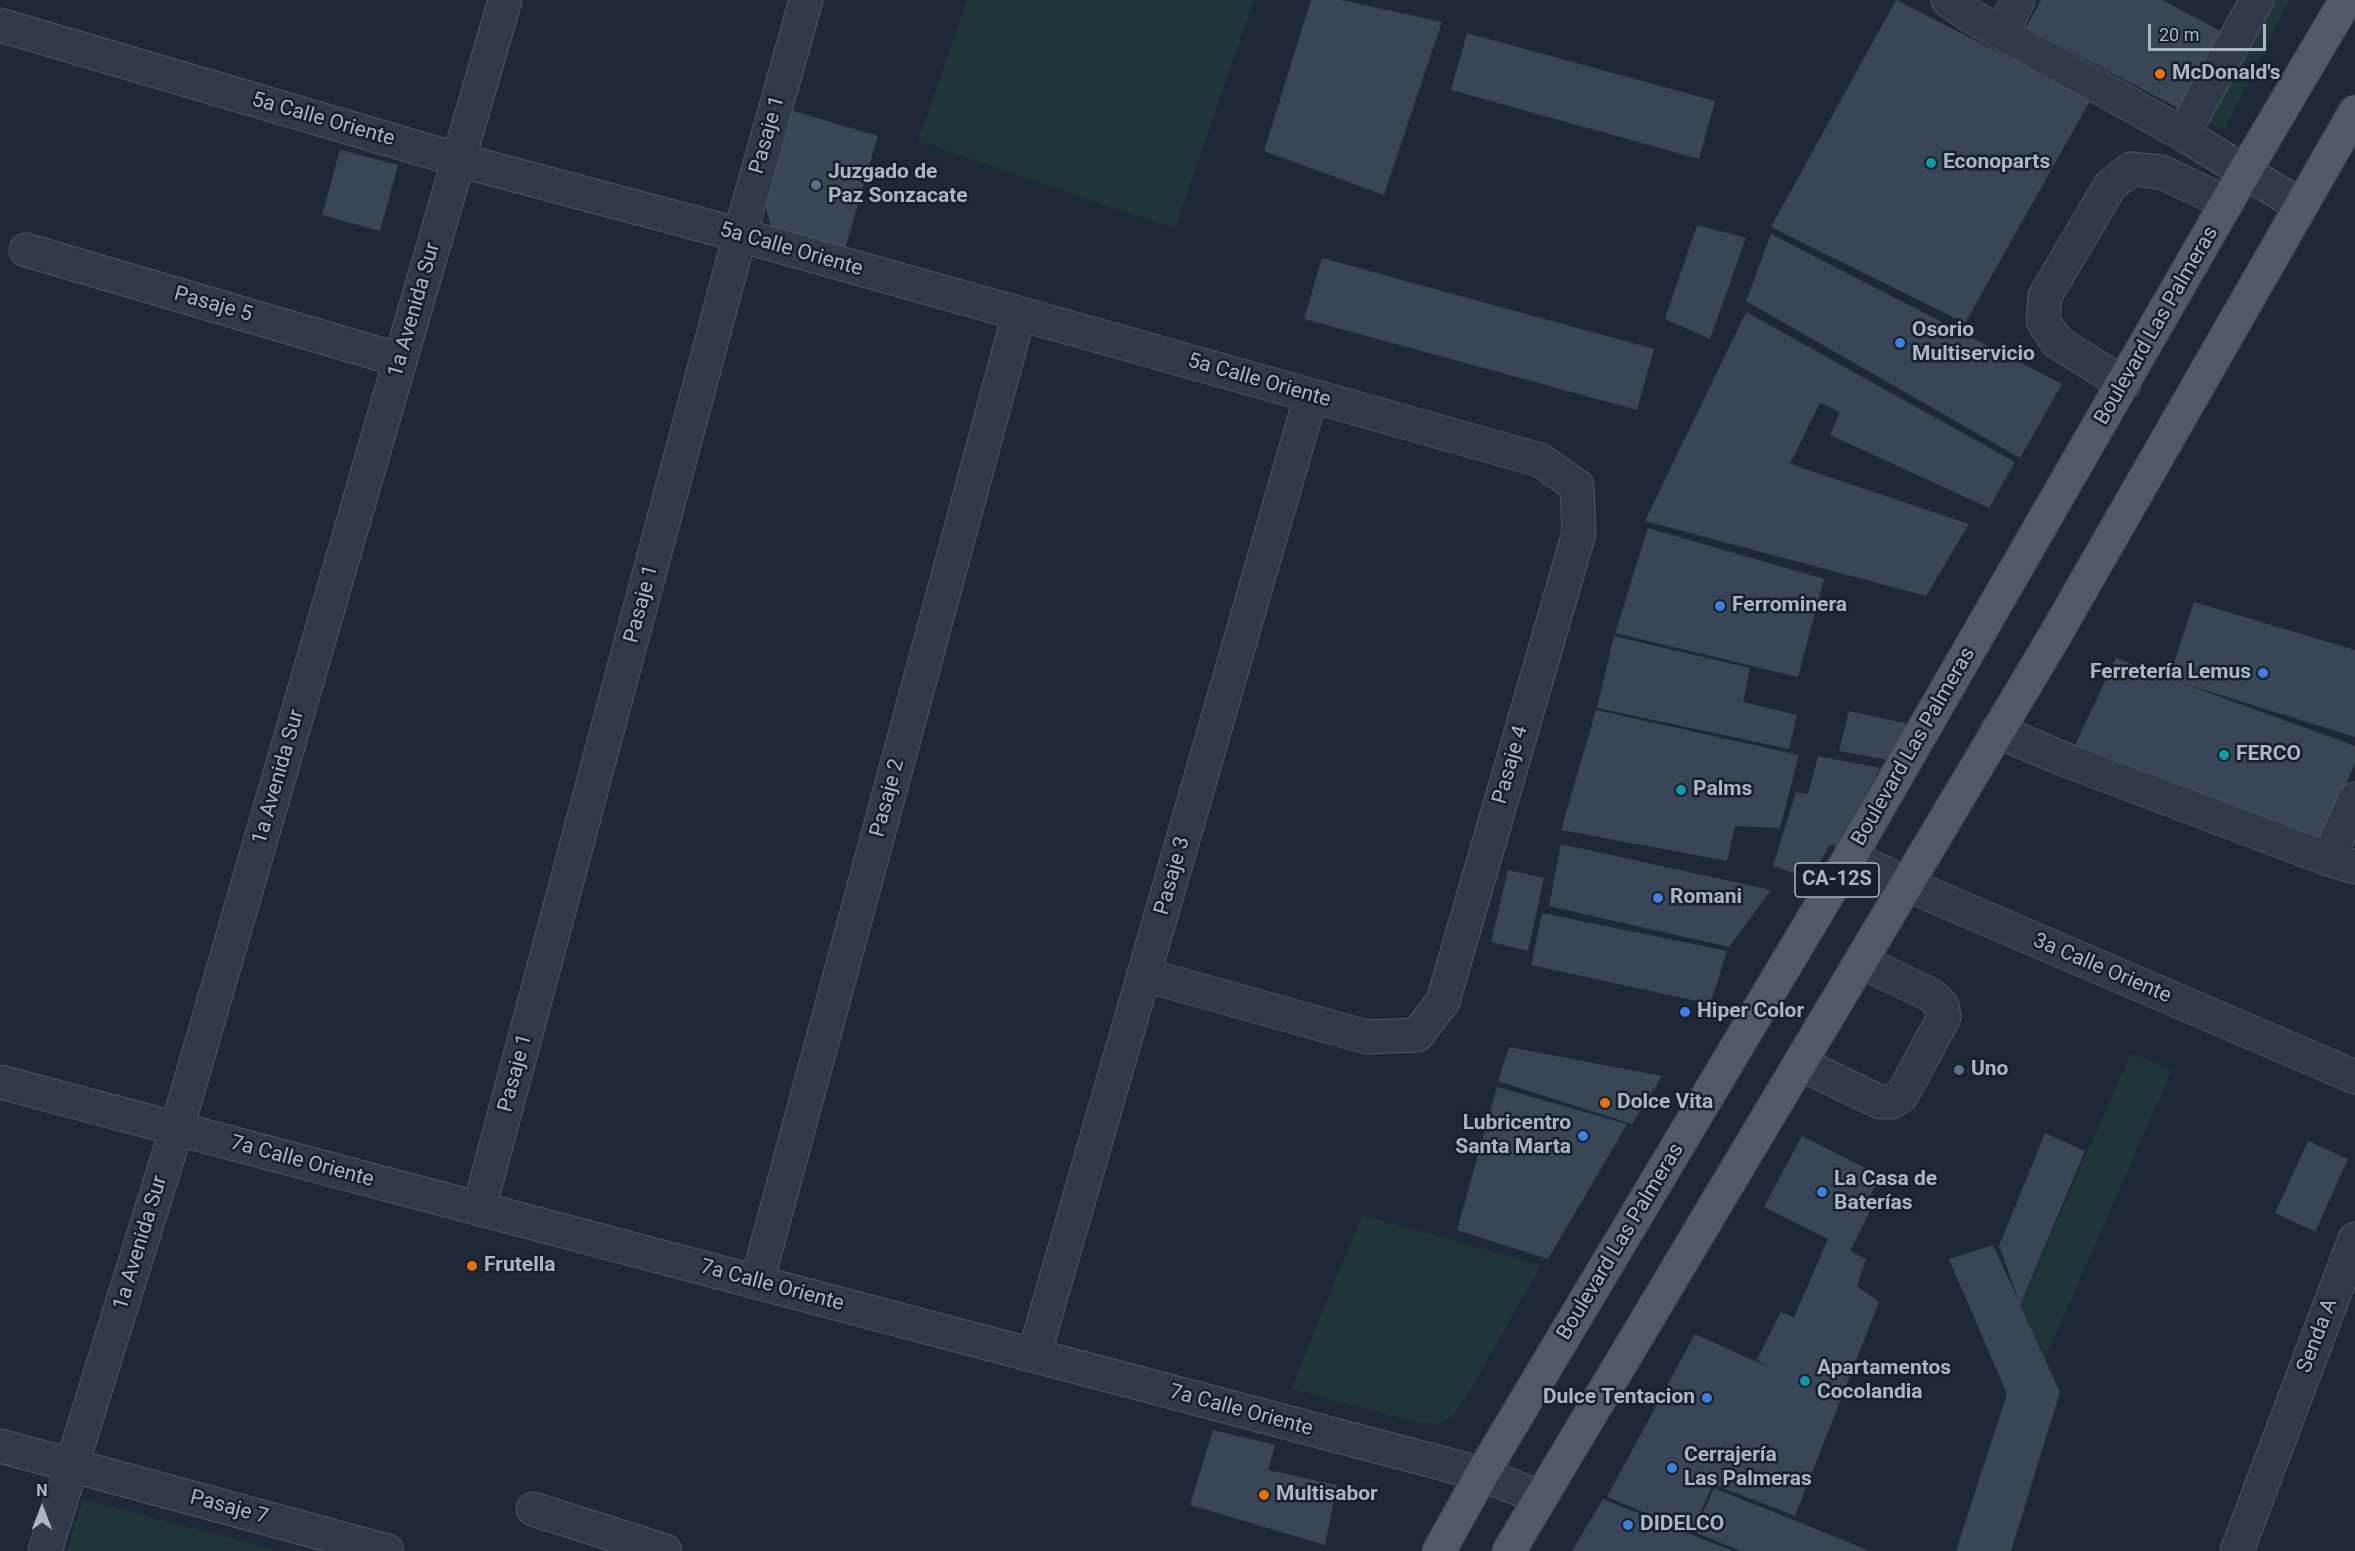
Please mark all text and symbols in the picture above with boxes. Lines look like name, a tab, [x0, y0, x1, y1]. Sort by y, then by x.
scale bar	[2151, 12, 2270, 50]
text: 20 m	[2159, 24, 2199, 45]
place label: McDonald's	[2172, 61, 2280, 87]
marker: McDonald's	[2153, 67, 2167, 81]
street label: 5a Calle Oriente	[249, 88, 397, 152]
street label: Pasaje 1	[745, 93, 791, 177]
place label: Econoparts	[1943, 150, 2050, 176]
marker: Econoparts	[1924, 156, 1938, 170]
place label: Juzgado de Paz Sonzacate	[828, 160, 968, 210]
marker: Juzgado de Paz Sonzacate	[809, 178, 823, 192]
street label: 5a Calle Oriente	[717, 218, 865, 282]
street label: Boulevard Las Palmeras	[2090, 222, 2224, 430]
street label: 1a Avenida Sur	[384, 240, 446, 380]
street label: Pasaje 5	[171, 282, 255, 328]
place label: Osorio Multiservicio	[1912, 318, 2035, 368]
marker: Osorio Multiservicio	[1893, 336, 1907, 350]
street label: 5a Calle Oriente	[1185, 349, 1333, 413]
street label: Pasaje 1	[619, 562, 665, 646]
place label: Ferrominera	[1732, 593, 1847, 619]
marker: Ferrominera	[1713, 599, 1727, 613]
street label: Boulevard Las Palmeras	[1847, 643, 1981, 851]
place label: Ferretería Lemus	[2090, 660, 2251, 686]
marker: Ferretería Lemus	[2256, 666, 2270, 680]
street label: 1a Avenida Sur	[248, 707, 310, 847]
street label: Pasaje 4	[1488, 723, 1534, 807]
place label: FERCO	[2236, 742, 2301, 768]
marker: FERCO	[2217, 748, 2231, 762]
street label: Pasaje 2	[865, 756, 911, 840]
place label: Palms	[1693, 777, 1752, 803]
marker: Palms	[1674, 783, 1688, 797]
street label: Pasaje 3	[1150, 834, 1196, 918]
road number: CA-12S	[1795, 863, 1879, 897]
place label: Romani	[1670, 885, 1742, 911]
marker: Romani	[1651, 891, 1665, 905]
street label: 3a Calle Oriente	[2029, 929, 2175, 1009]
place label: Hiper Color	[1697, 999, 1804, 1025]
marker: Hiper Color	[1678, 1005, 1692, 1019]
street label: Pasaje 1	[493, 1031, 539, 1115]
place label: Uno	[1971, 1057, 2008, 1083]
marker: Uno	[1952, 1063, 1966, 1077]
place label: Dolce Vita	[1617, 1090, 1713, 1116]
marker: Dolce Vita	[1598, 1096, 1612, 1110]
place label: Lubricentro Santa Marta	[1455, 1111, 1571, 1161]
marker: Lubricentro Santa Marta	[1576, 1129, 1590, 1143]
street label: 7a Calle Oriente	[228, 1131, 376, 1193]
street label: Boulevard Las Palmeras	[1552, 1139, 1690, 1345]
place label: La Casa de Baterías	[1834, 1167, 1937, 1217]
street label: 1a Avenida Sur	[109, 1173, 173, 1313]
marker: La Casa de Baterías	[1815, 1185, 1829, 1199]
place label: Frutella	[484, 1253, 556, 1279]
street label: 7a Calle Oriente	[698, 1255, 846, 1317]
marker: Frutella	[465, 1259, 479, 1273]
street label: Senda A	[2292, 1295, 2344, 1377]
place label: Apartamentos Cocolandia	[1817, 1356, 1951, 1406]
marker: Apartamentos Cocolandia	[1798, 1374, 1812, 1388]
street label: 7a Calle Oriente	[1167, 1380, 1315, 1442]
place label: Dulce Tentacion	[1543, 1385, 1695, 1411]
marker: Dulce Tentacion	[1700, 1391, 1714, 1405]
place label: Cerrajería Las Palmeras	[1684, 1443, 1812, 1493]
marker: Cerrajería Las Palmeras	[1665, 1461, 1679, 1475]
north arrow	[12, 1479, 72, 1539]
text: N	[36, 1481, 48, 1500]
place label: Multisabor	[1276, 1482, 1378, 1508]
street label: Pasaje 7	[187, 1485, 271, 1531]
marker: Multisabor	[1257, 1488, 1271, 1502]
place label: DIDELCO	[1640, 1512, 1724, 1538]
marker: DIDELCO	[1621, 1518, 1635, 1532]

